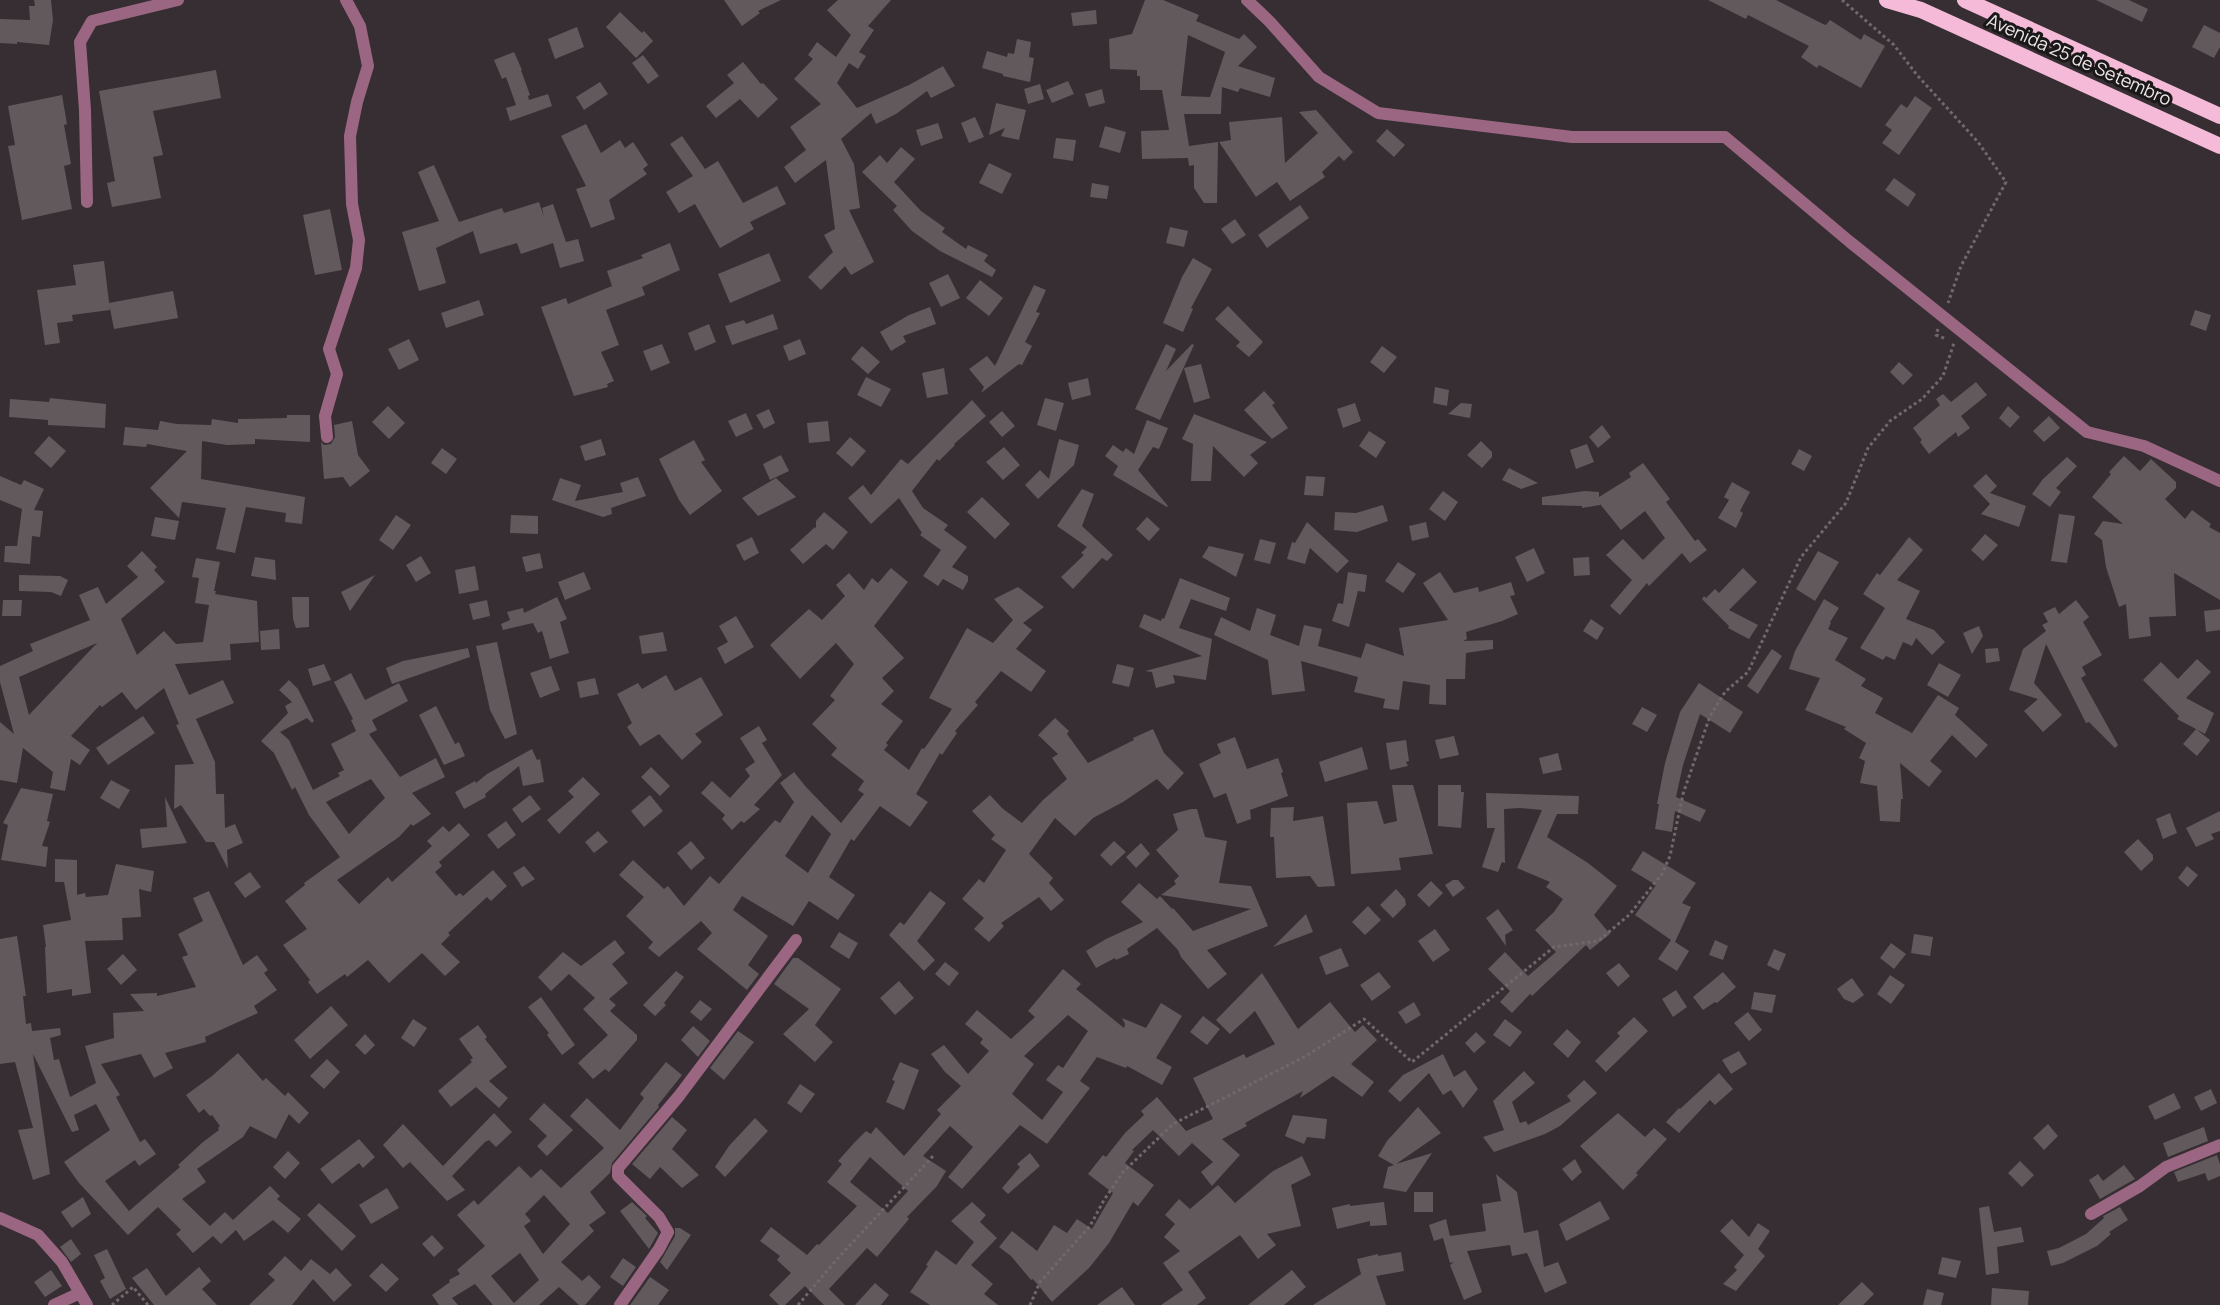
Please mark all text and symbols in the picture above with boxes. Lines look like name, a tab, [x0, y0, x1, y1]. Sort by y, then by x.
street label: Avenida 25 de Setembro	[1983, 8, 2175, 111]

